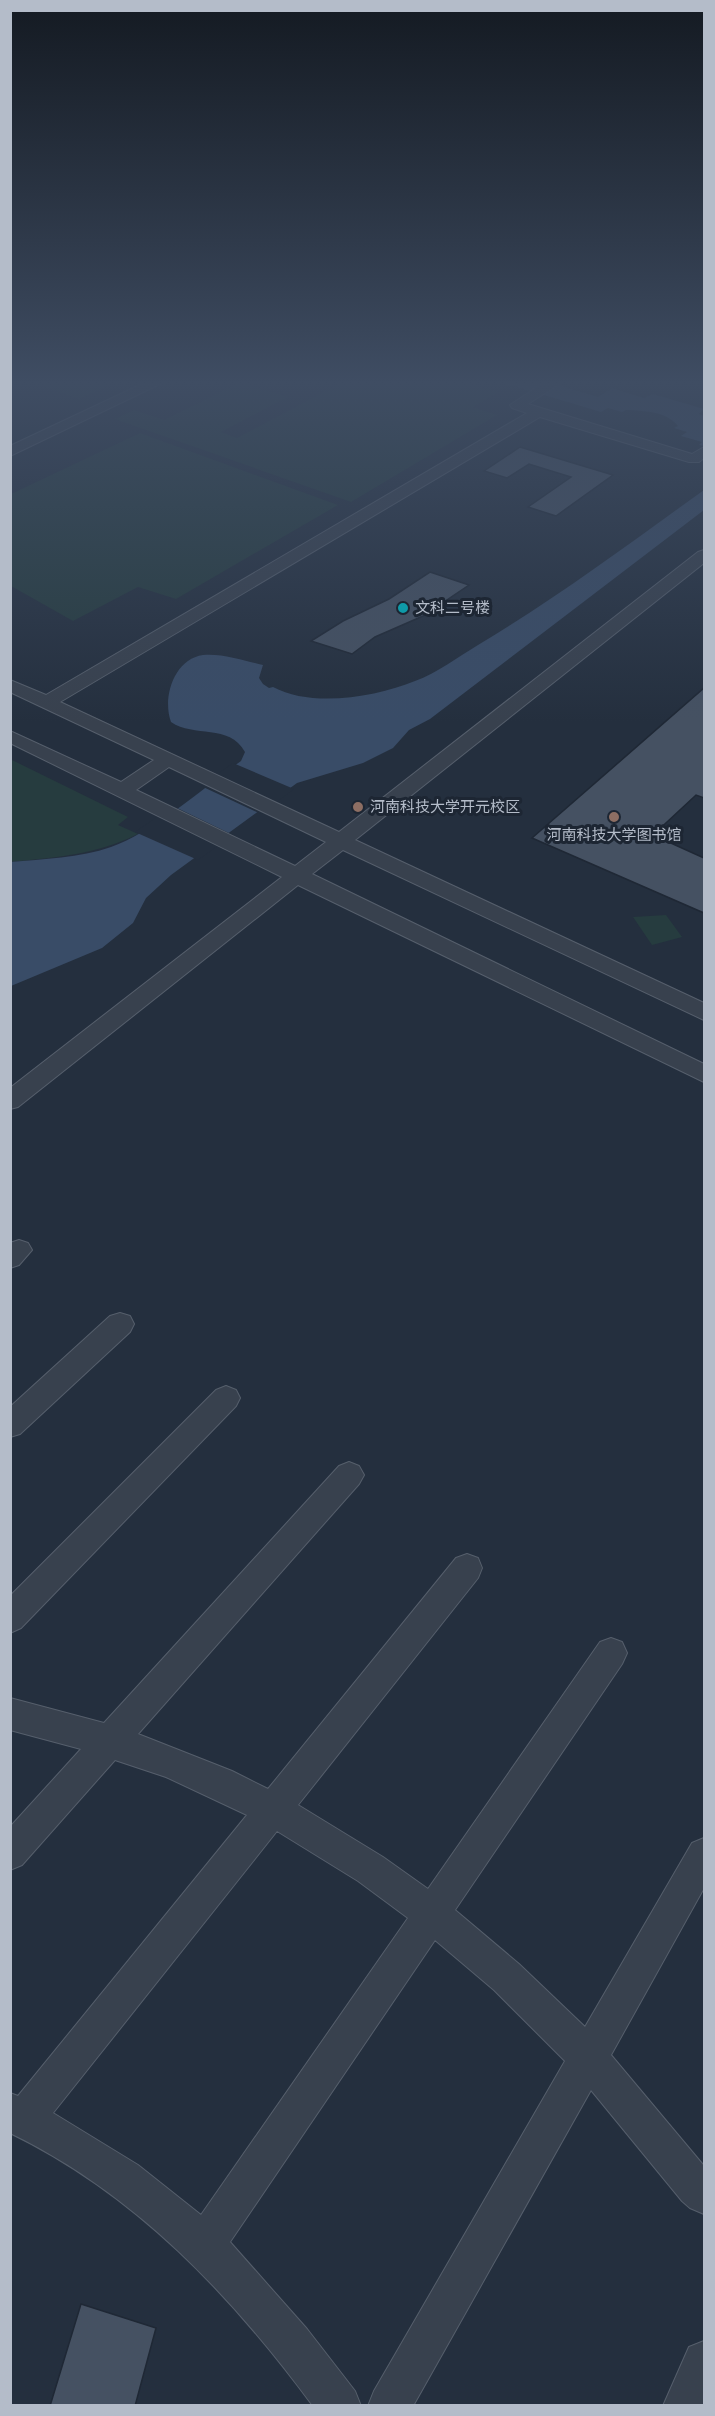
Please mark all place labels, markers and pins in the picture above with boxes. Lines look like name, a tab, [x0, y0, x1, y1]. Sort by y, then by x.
place label: 文科二号楼	[415, 596, 490, 619]
marker: 文科二号楼	[396, 601, 410, 615]
place label: 河南科技大学开元校区	[370, 795, 520, 818]
marker: 河南科技大学开元校区	[351, 800, 365, 814]
marker: 河南科技大学图书馆	[607, 810, 621, 824]
place label: 河南科技大学图书馆	[546, 823, 682, 846]

